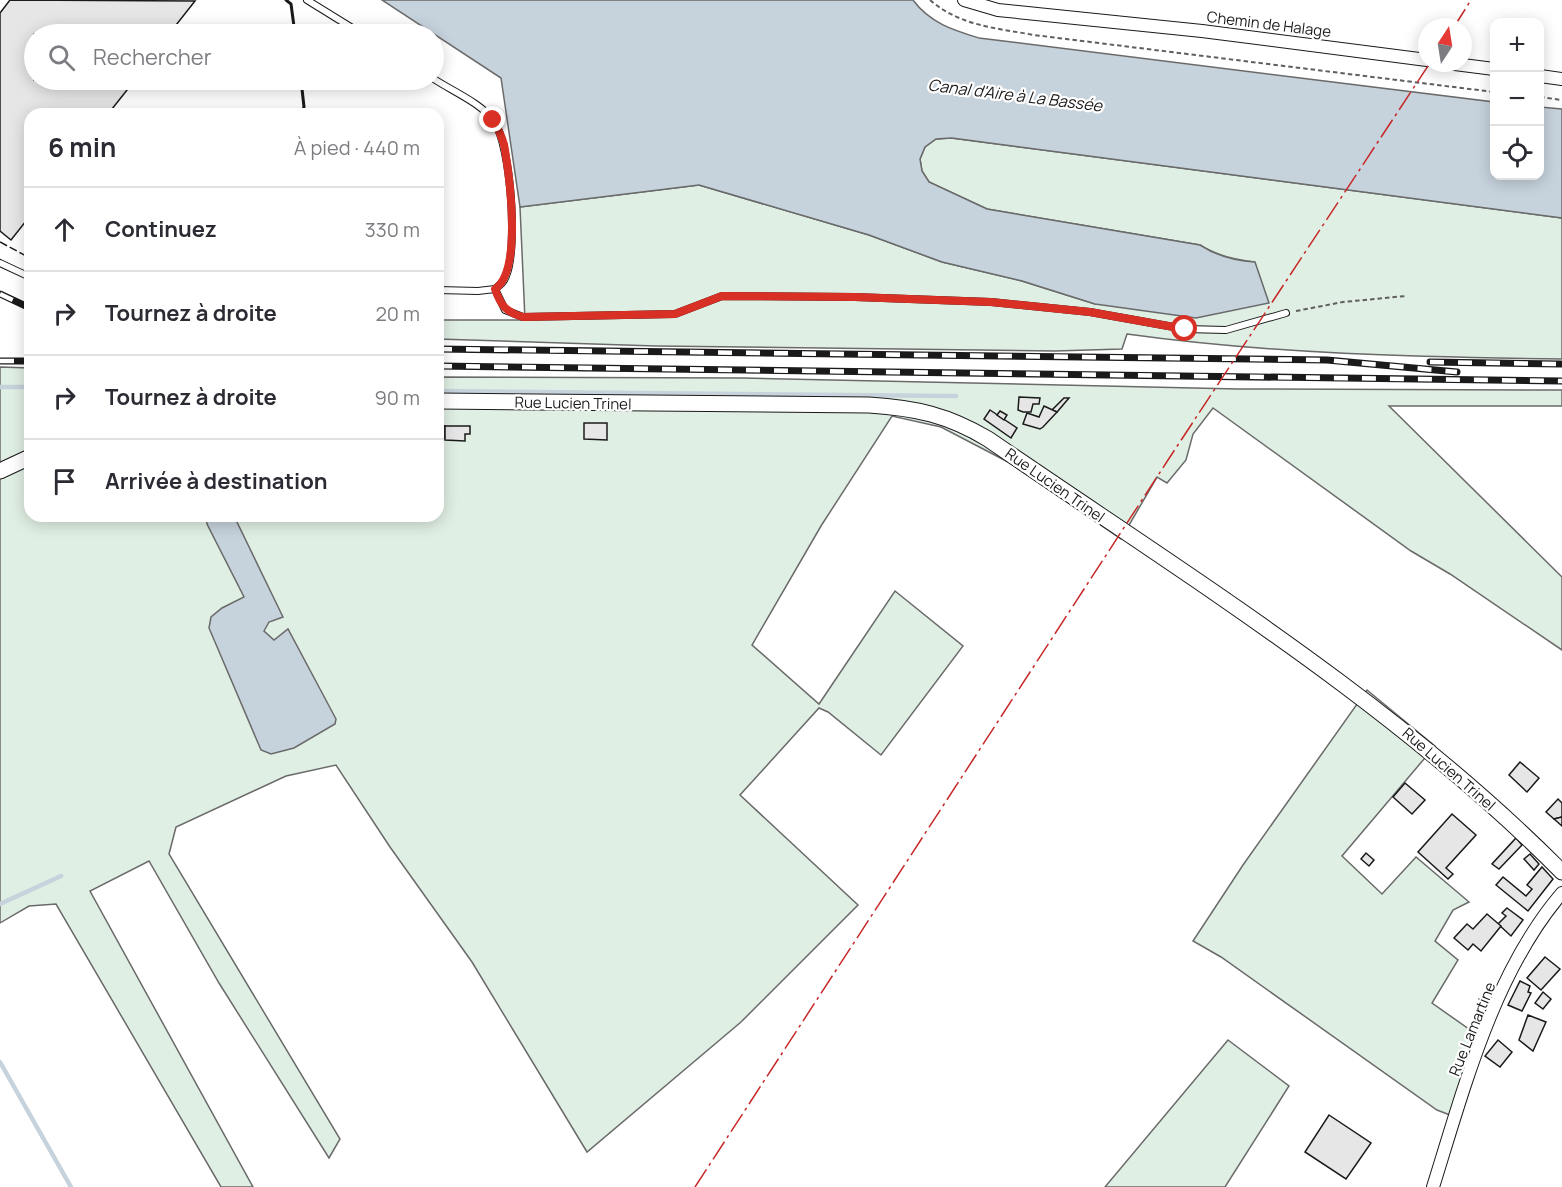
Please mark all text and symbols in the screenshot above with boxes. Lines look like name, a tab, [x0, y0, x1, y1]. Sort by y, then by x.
street label: Chemin de Halage	[1206, 6, 1333, 42]
north arrow	[1418, 18, 1472, 72]
map controls	[1490, 18, 1544, 180]
button: +	[1490, 18, 1544, 72]
search box	[24, 24, 444, 90]
icon: search	[45, 41, 78, 74]
text: Rechercher	[93, 42, 212, 72]
button: −	[1490, 72, 1544, 126]
water label: Canal d'Aire à La Bassée	[927, 73, 1105, 117]
route end	[479, 106, 505, 132]
button: locate	[1490, 126, 1544, 180]
text: 6 min	[48, 129, 116, 165]
text: À pied · 440 m	[294, 134, 420, 161]
icon: ahead	[48, 213, 81, 246]
text: Continuez	[105, 214, 217, 244]
text: 330 m	[365, 216, 420, 243]
icon: right	[48, 297, 81, 330]
text: Tournez à droite	[105, 298, 277, 328]
text: 20 m	[375, 300, 420, 327]
route start	[1171, 315, 1197, 341]
icon: right	[48, 381, 81, 414]
text: Tournez à droite	[105, 382, 277, 412]
text: 90 m	[374, 384, 420, 411]
street label: Rue Lucien Trinel	[514, 391, 632, 415]
street label: Rue Lucien Trinel	[1001, 443, 1109, 527]
icon: arrive	[48, 465, 81, 498]
text: Arrivée à destination	[105, 466, 328, 496]
street label: Rue Lucien Trinel	[1398, 723, 1500, 815]
street label: Rue Lamartine	[1444, 979, 1500, 1079]

